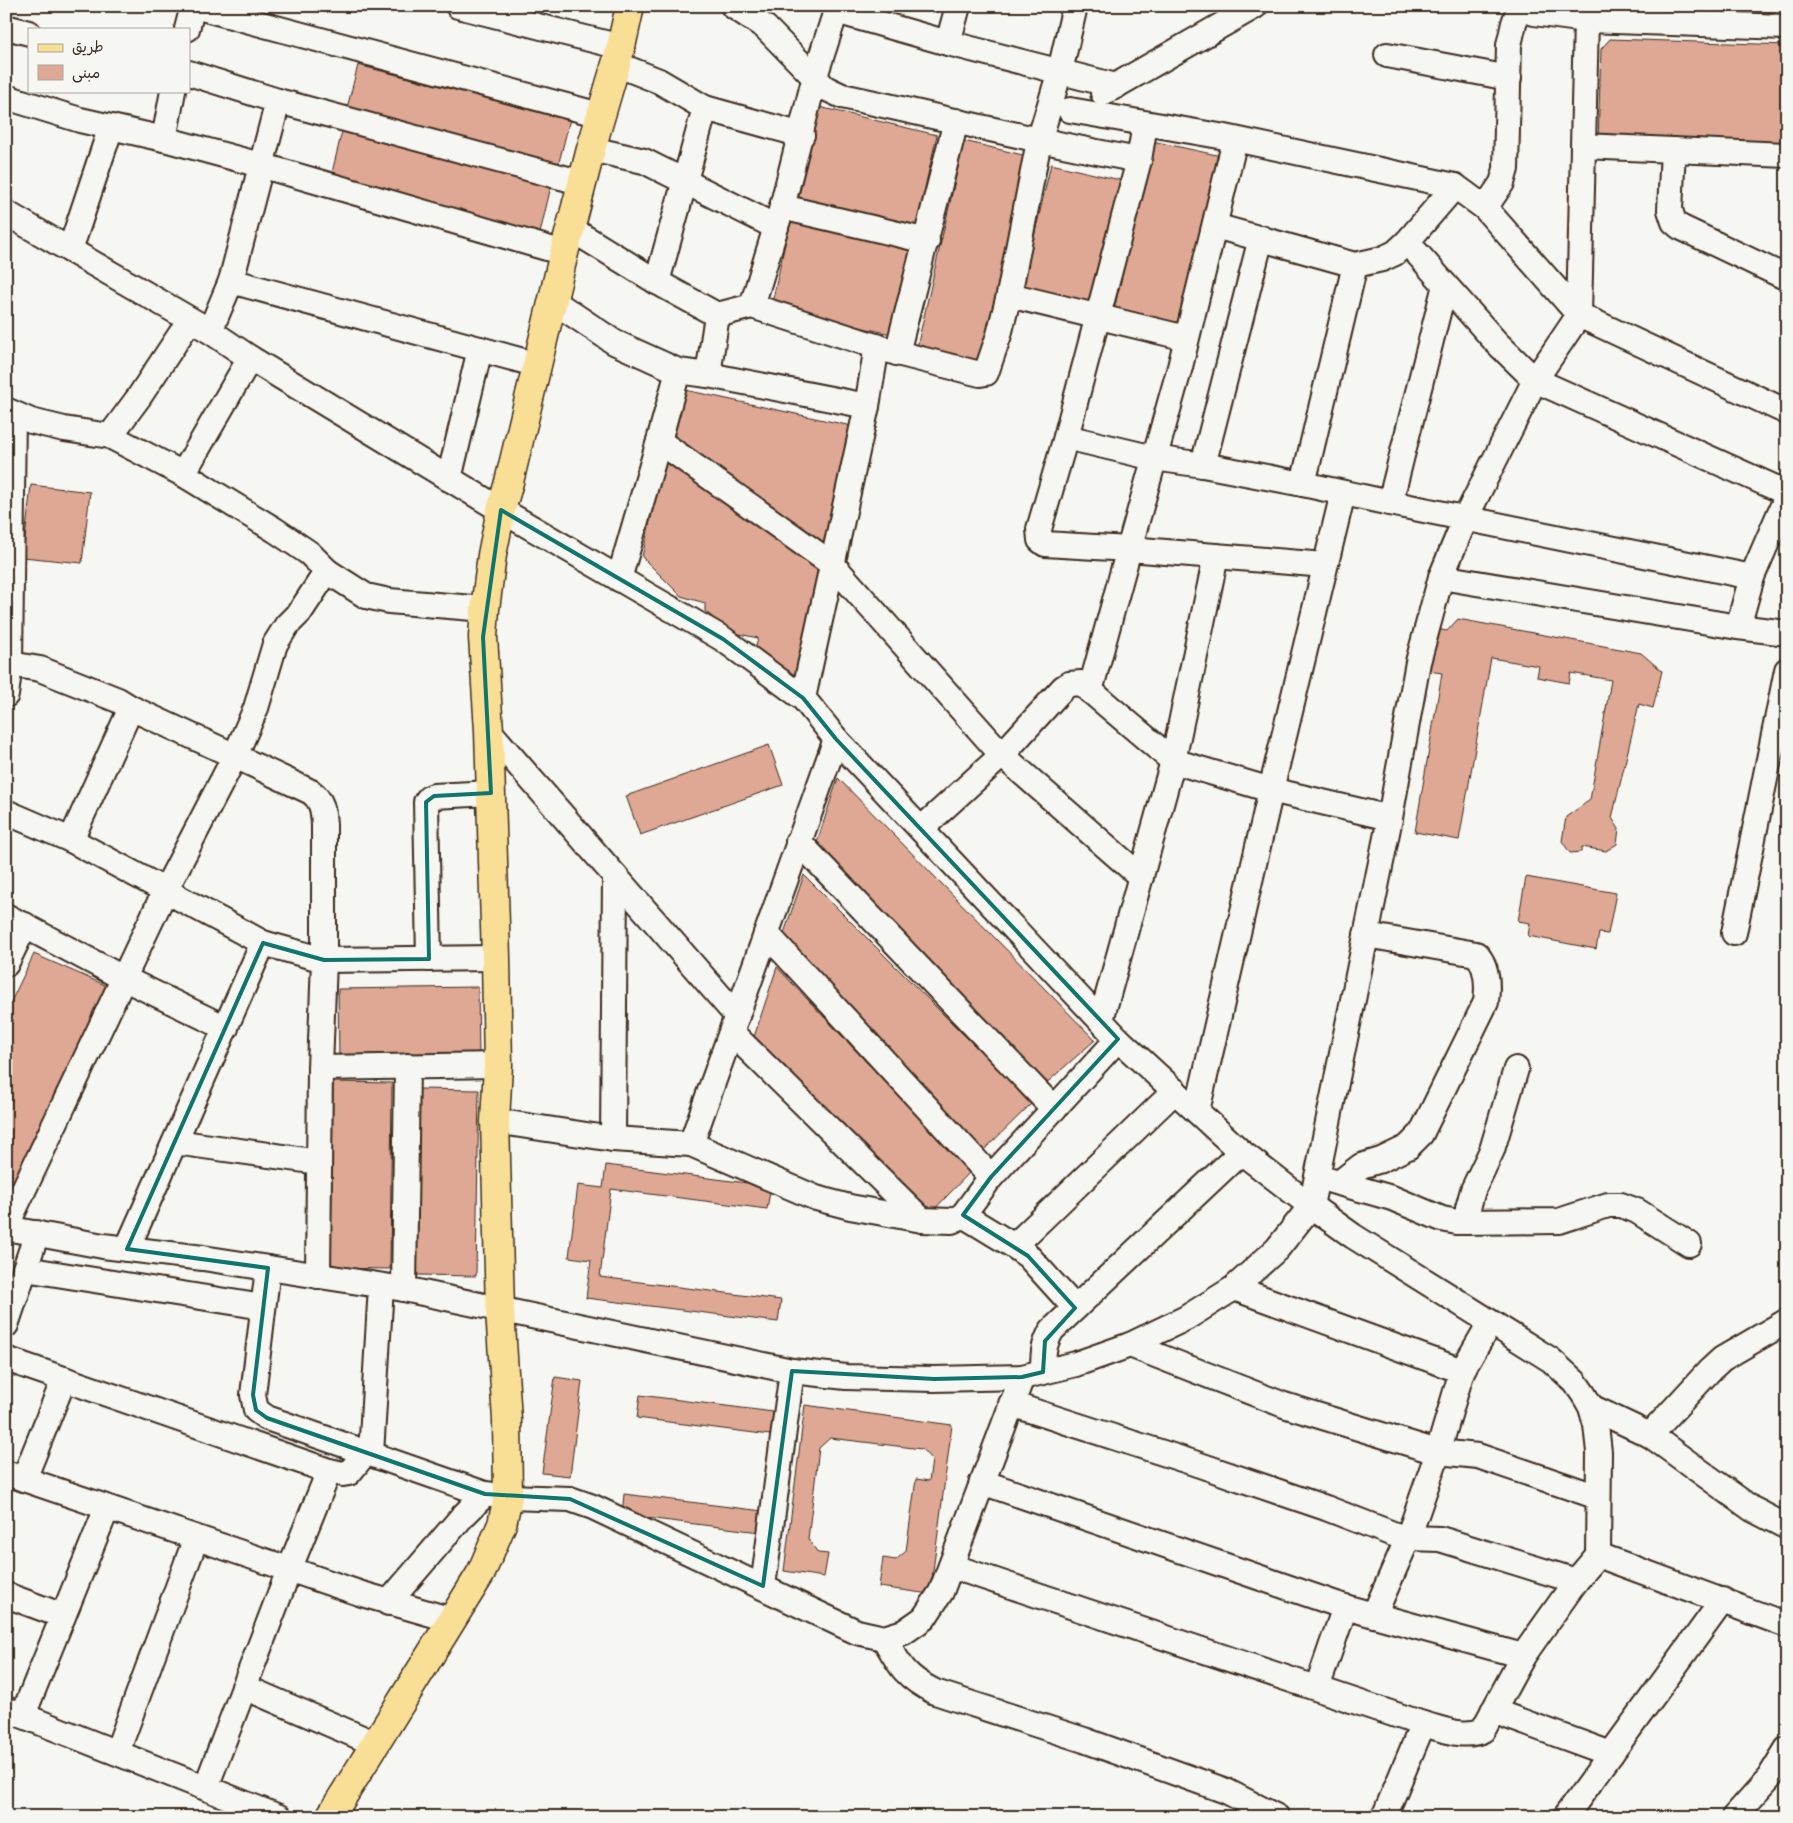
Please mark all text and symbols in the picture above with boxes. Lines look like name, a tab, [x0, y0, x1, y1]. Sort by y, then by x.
legend	[28, 28, 190, 92]
text: طريق	[72, 38, 104, 56]
text: مبنى	[72, 64, 100, 83]

